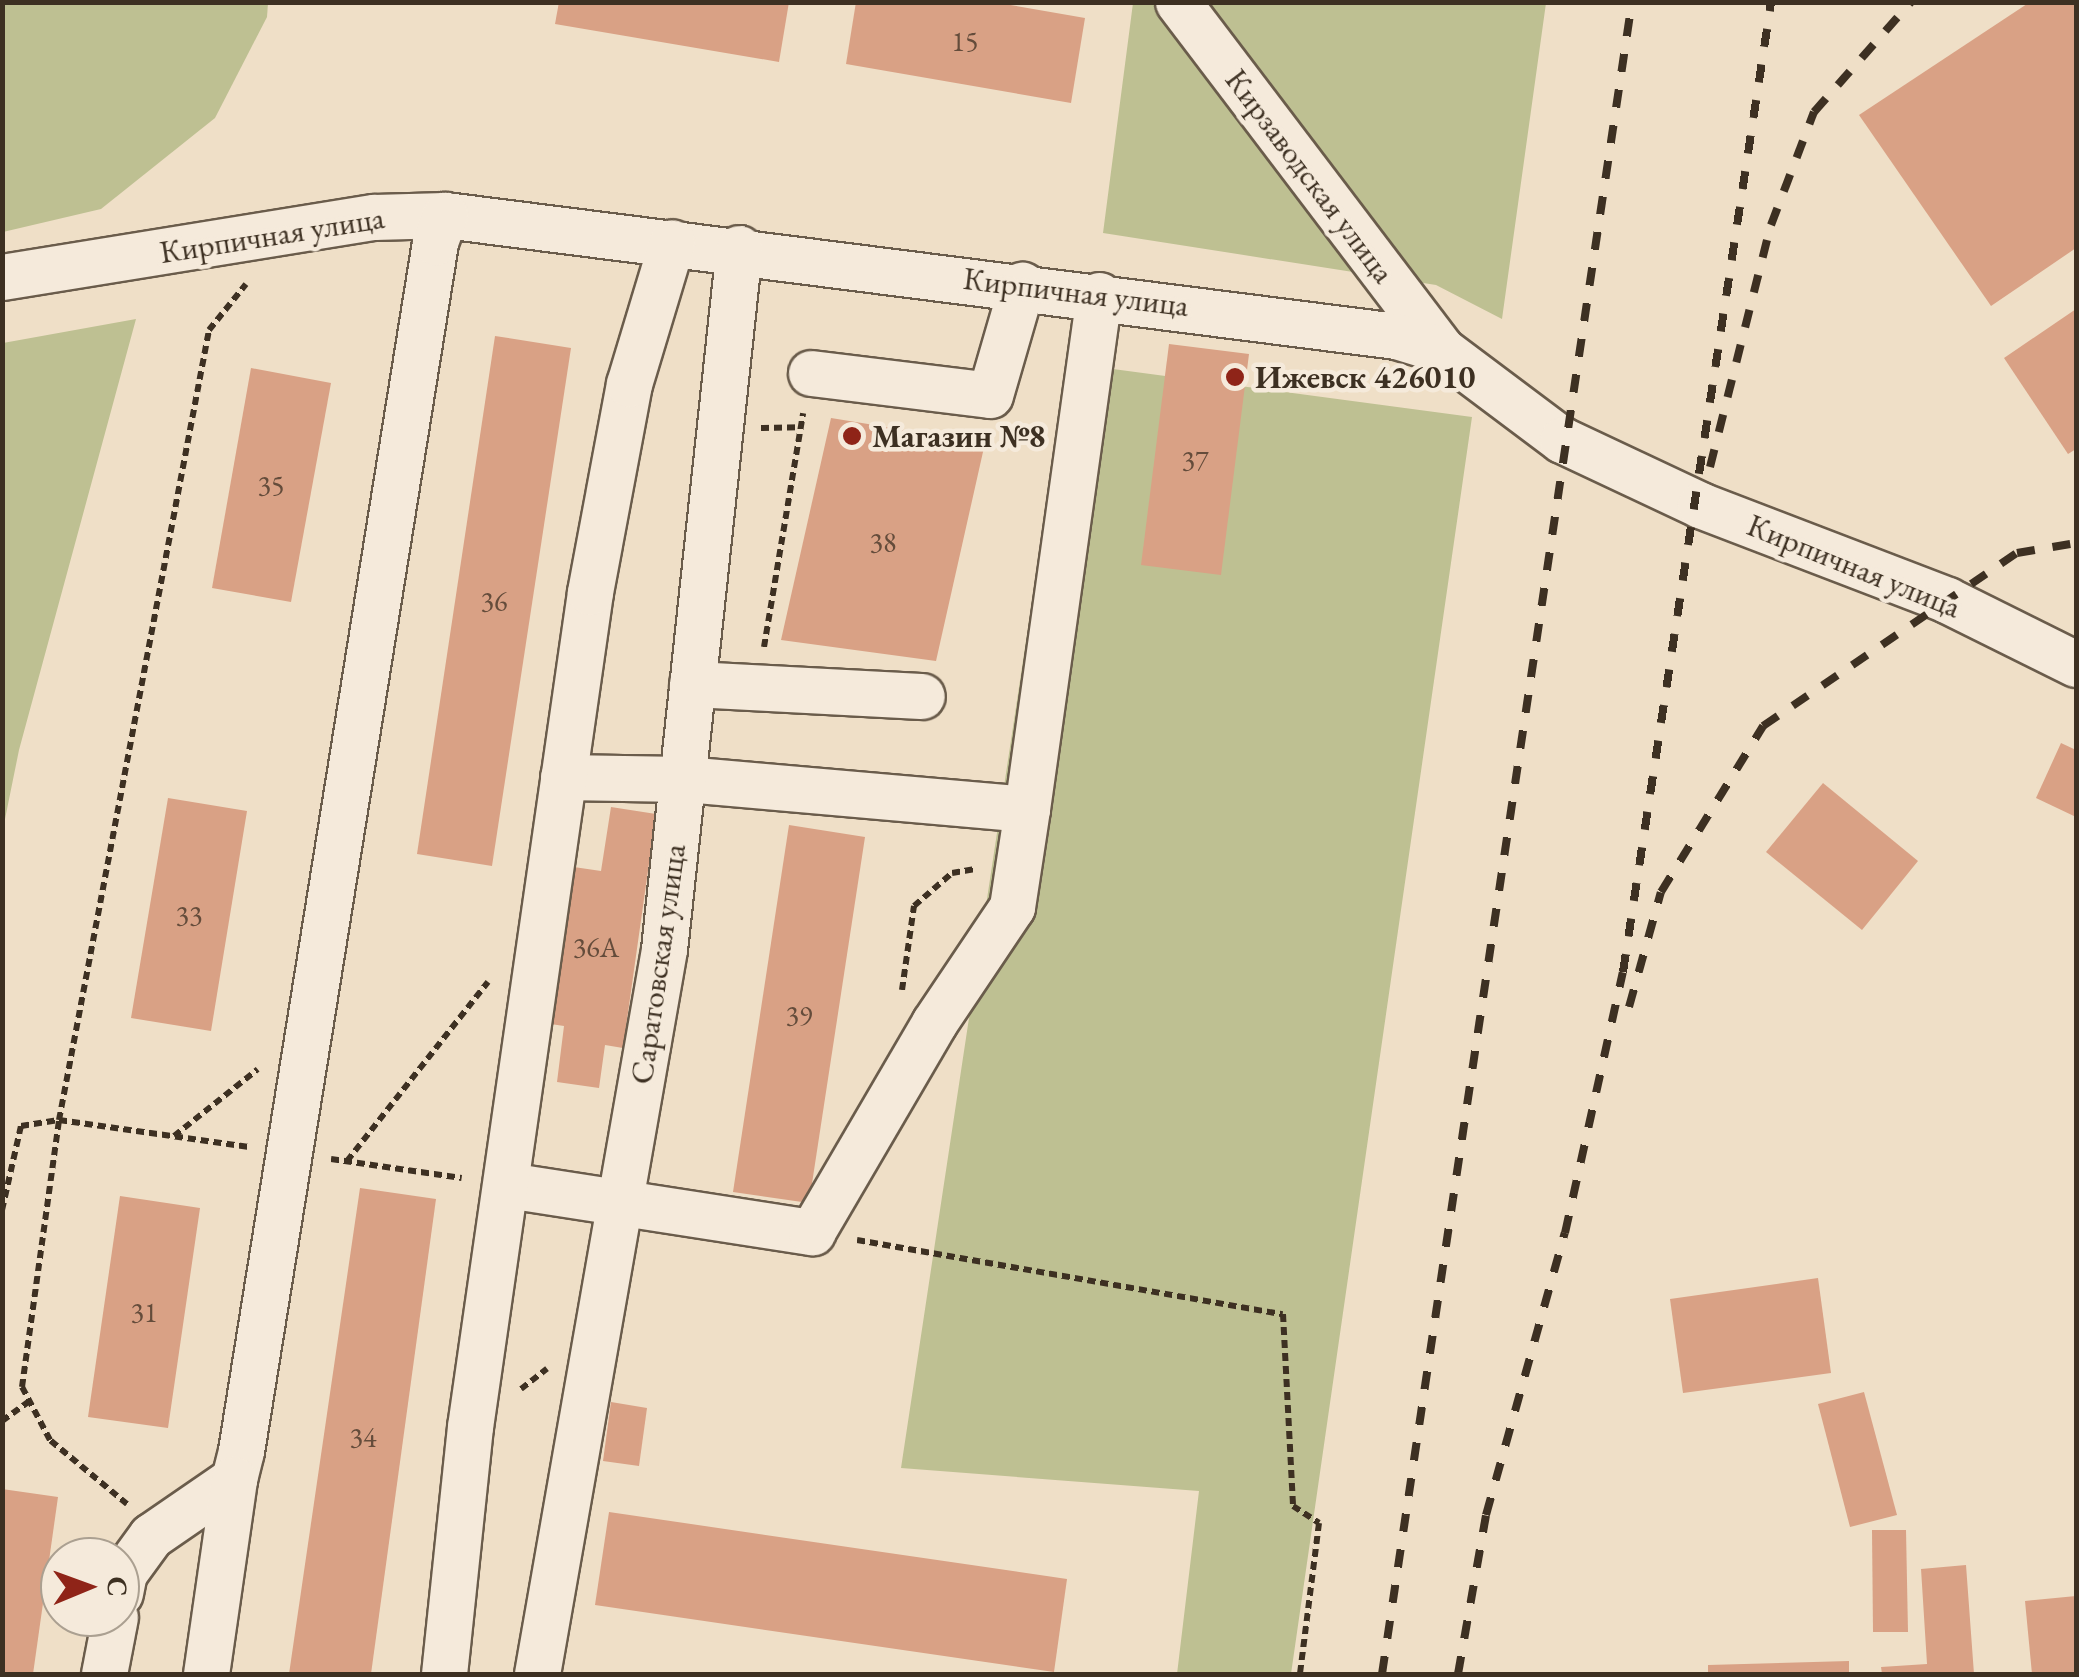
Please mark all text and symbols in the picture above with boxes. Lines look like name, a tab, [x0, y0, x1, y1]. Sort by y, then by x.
house number: 15	[952, 24, 978, 58]
street label: Кирзаводская улица	[1217, 61, 1403, 291]
street label: Кирпичная улица	[157, 198, 387, 272]
street label: Кирпичная улица	[961, 259, 1191, 325]
place label: Ижевск 426010	[1255, 358, 1475, 396]
marker: Ижевск 426010	[1224, 366, 1246, 388]
place label: Магазин №8	[872, 417, 1045, 455]
marker: Магазин №8	[841, 425, 863, 447]
house number: 37	[1182, 443, 1208, 477]
house number: 35	[258, 468, 284, 502]
street label: Кирпичная улица	[1742, 506, 1966, 626]
house number: 38	[870, 525, 896, 559]
house number: 36	[481, 584, 507, 618]
street label: Саратовская улица	[622, 841, 694, 1087]
house number: 33	[176, 898, 202, 932]
house number: 36А	[573, 930, 619, 964]
house number: 39	[786, 998, 812, 1032]
house number: 31	[131, 1295, 157, 1329]
house number: 34	[350, 1420, 376, 1454]
north arrow	[40, 1537, 140, 1637]
text: С	[100, 1576, 136, 1597]

